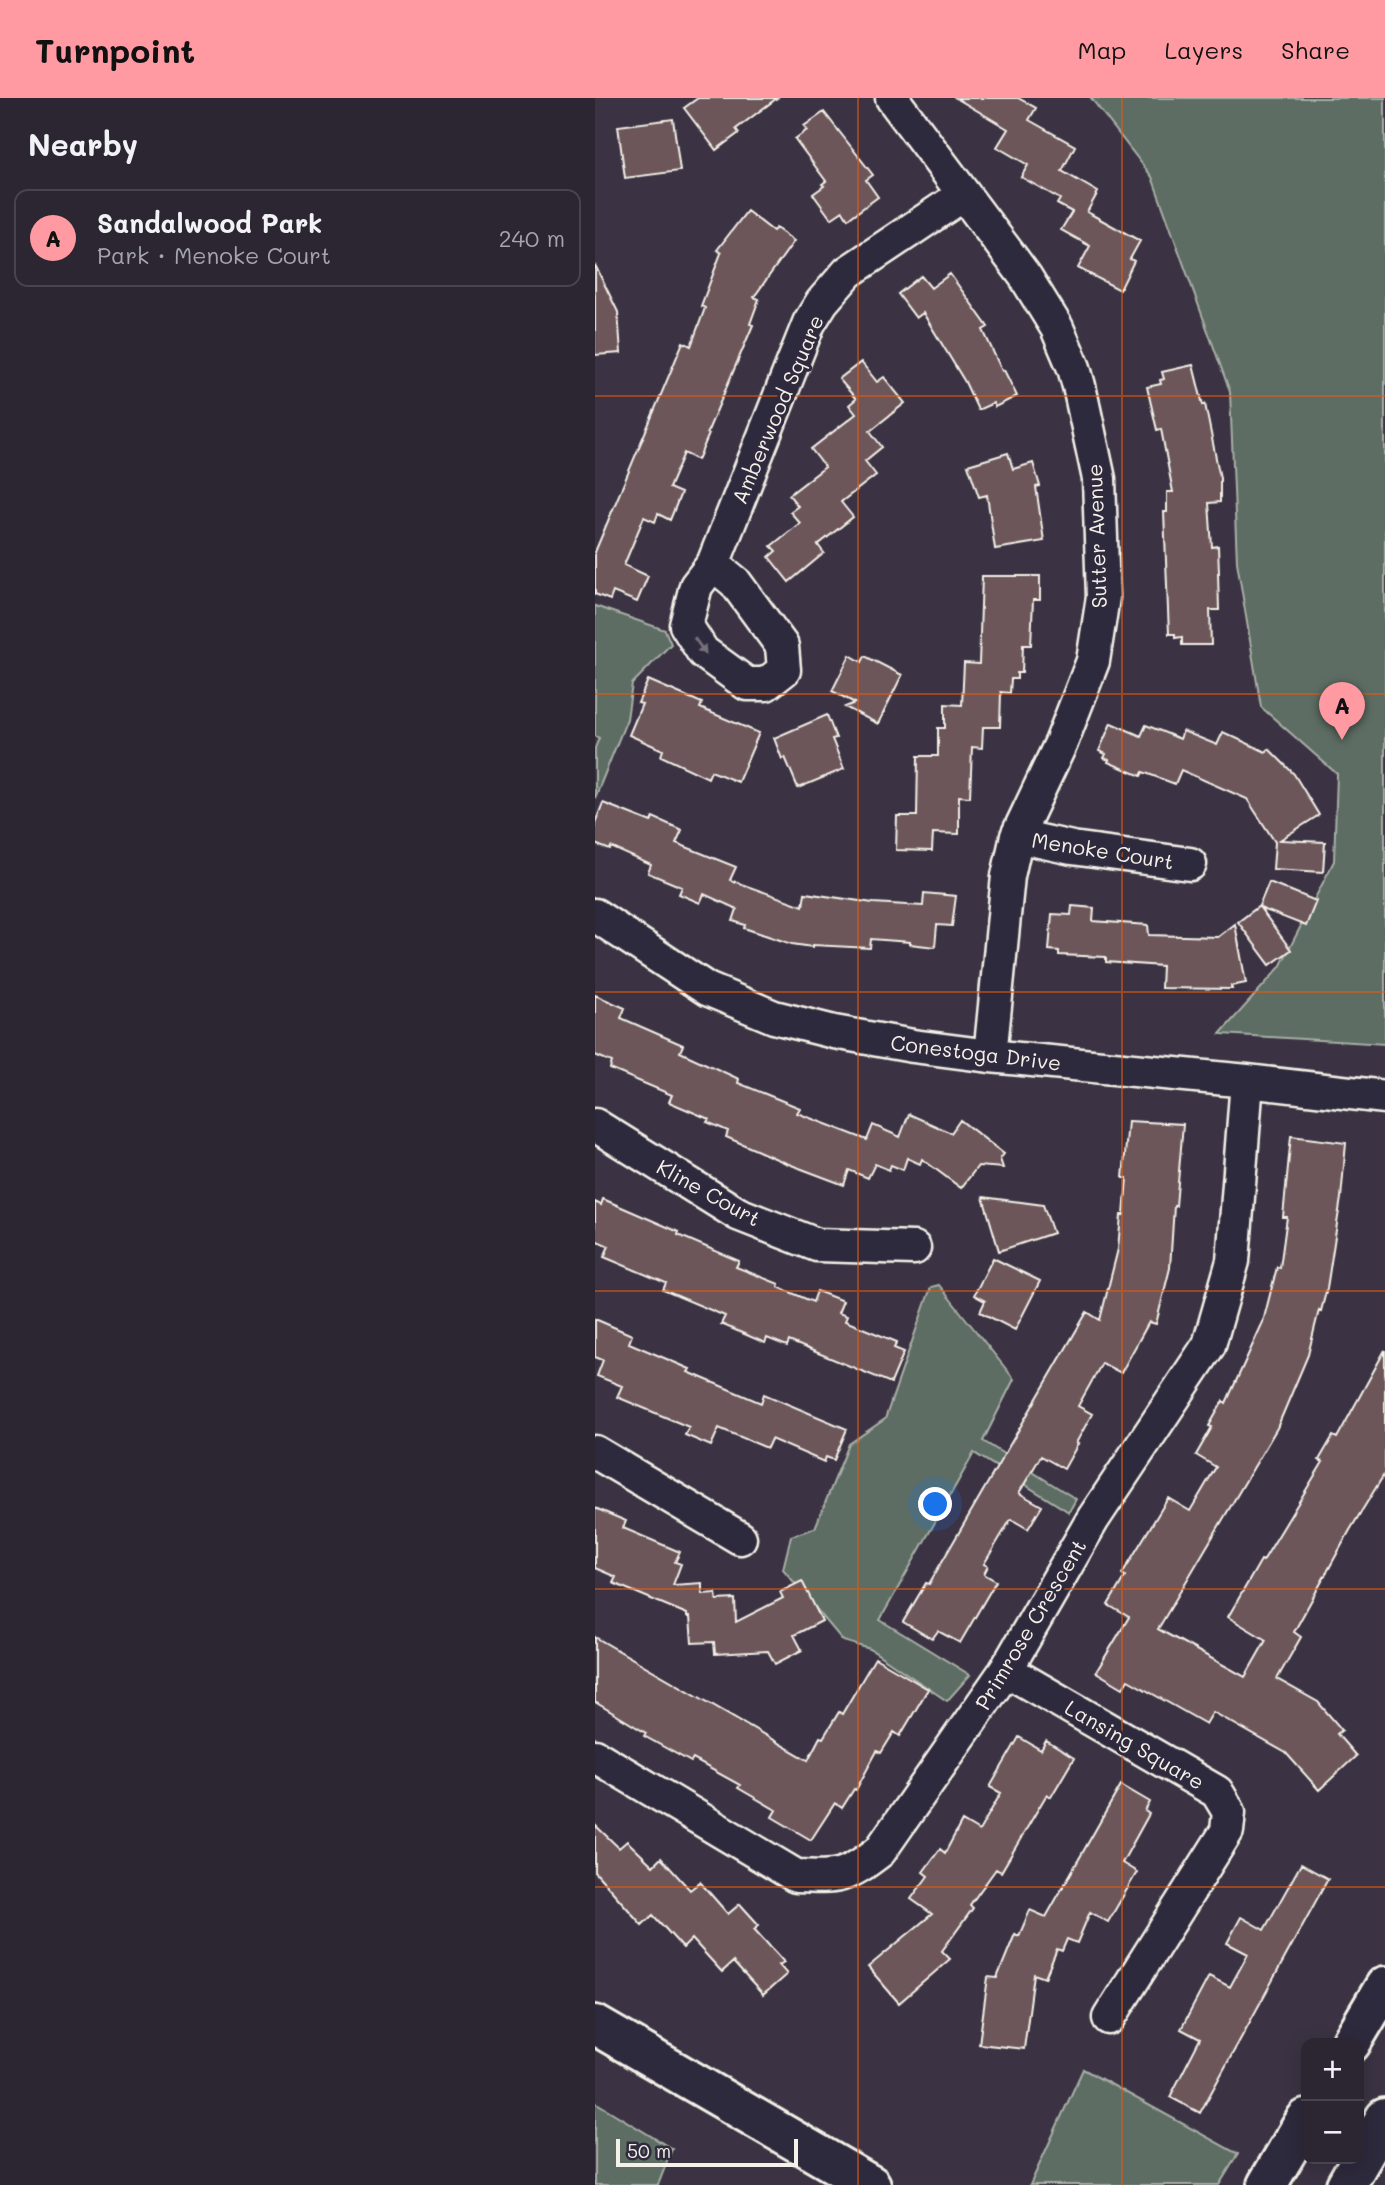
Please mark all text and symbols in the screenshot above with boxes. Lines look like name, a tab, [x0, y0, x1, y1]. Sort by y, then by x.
text: Turnpoint	[35, 28, 195, 71]
text: Map	[1078, 34, 1126, 65]
text: Layers	[1164, 34, 1243, 65]
text: Share	[1281, 34, 1350, 65]
text: Nearby	[28, 124, 138, 164]
text: Sandalwood Park	[97, 206, 322, 240]
text: A	[45, 223, 61, 253]
text: 240 m	[499, 223, 565, 253]
text: Park · Menoke Court	[97, 240, 331, 270]
street label: Amberwood Square	[725, 310, 829, 508]
street label: Sutter Avenue	[1080, 463, 1112, 609]
one-way arrow	[693, 636, 707, 655]
pin: A	[1319, 682, 1365, 740]
street label: Menoke Court	[1030, 825, 1176, 875]
street label: Conestoga Drive	[889, 1028, 1063, 1076]
street label: Kline Court	[652, 1152, 766, 1232]
your location	[918, 1487, 952, 1521]
street label: Primrose Crescent	[968, 1534, 1092, 1714]
street label: Lansing Square	[1061, 1693, 1209, 1795]
map controls	[1301, 2038, 1364, 2164]
button: +	[1301, 2038, 1364, 2101]
button: −	[1301, 2101, 1364, 2164]
scale bar	[616, 2136, 798, 2168]
text: 50 m	[627, 2138, 671, 2163]

